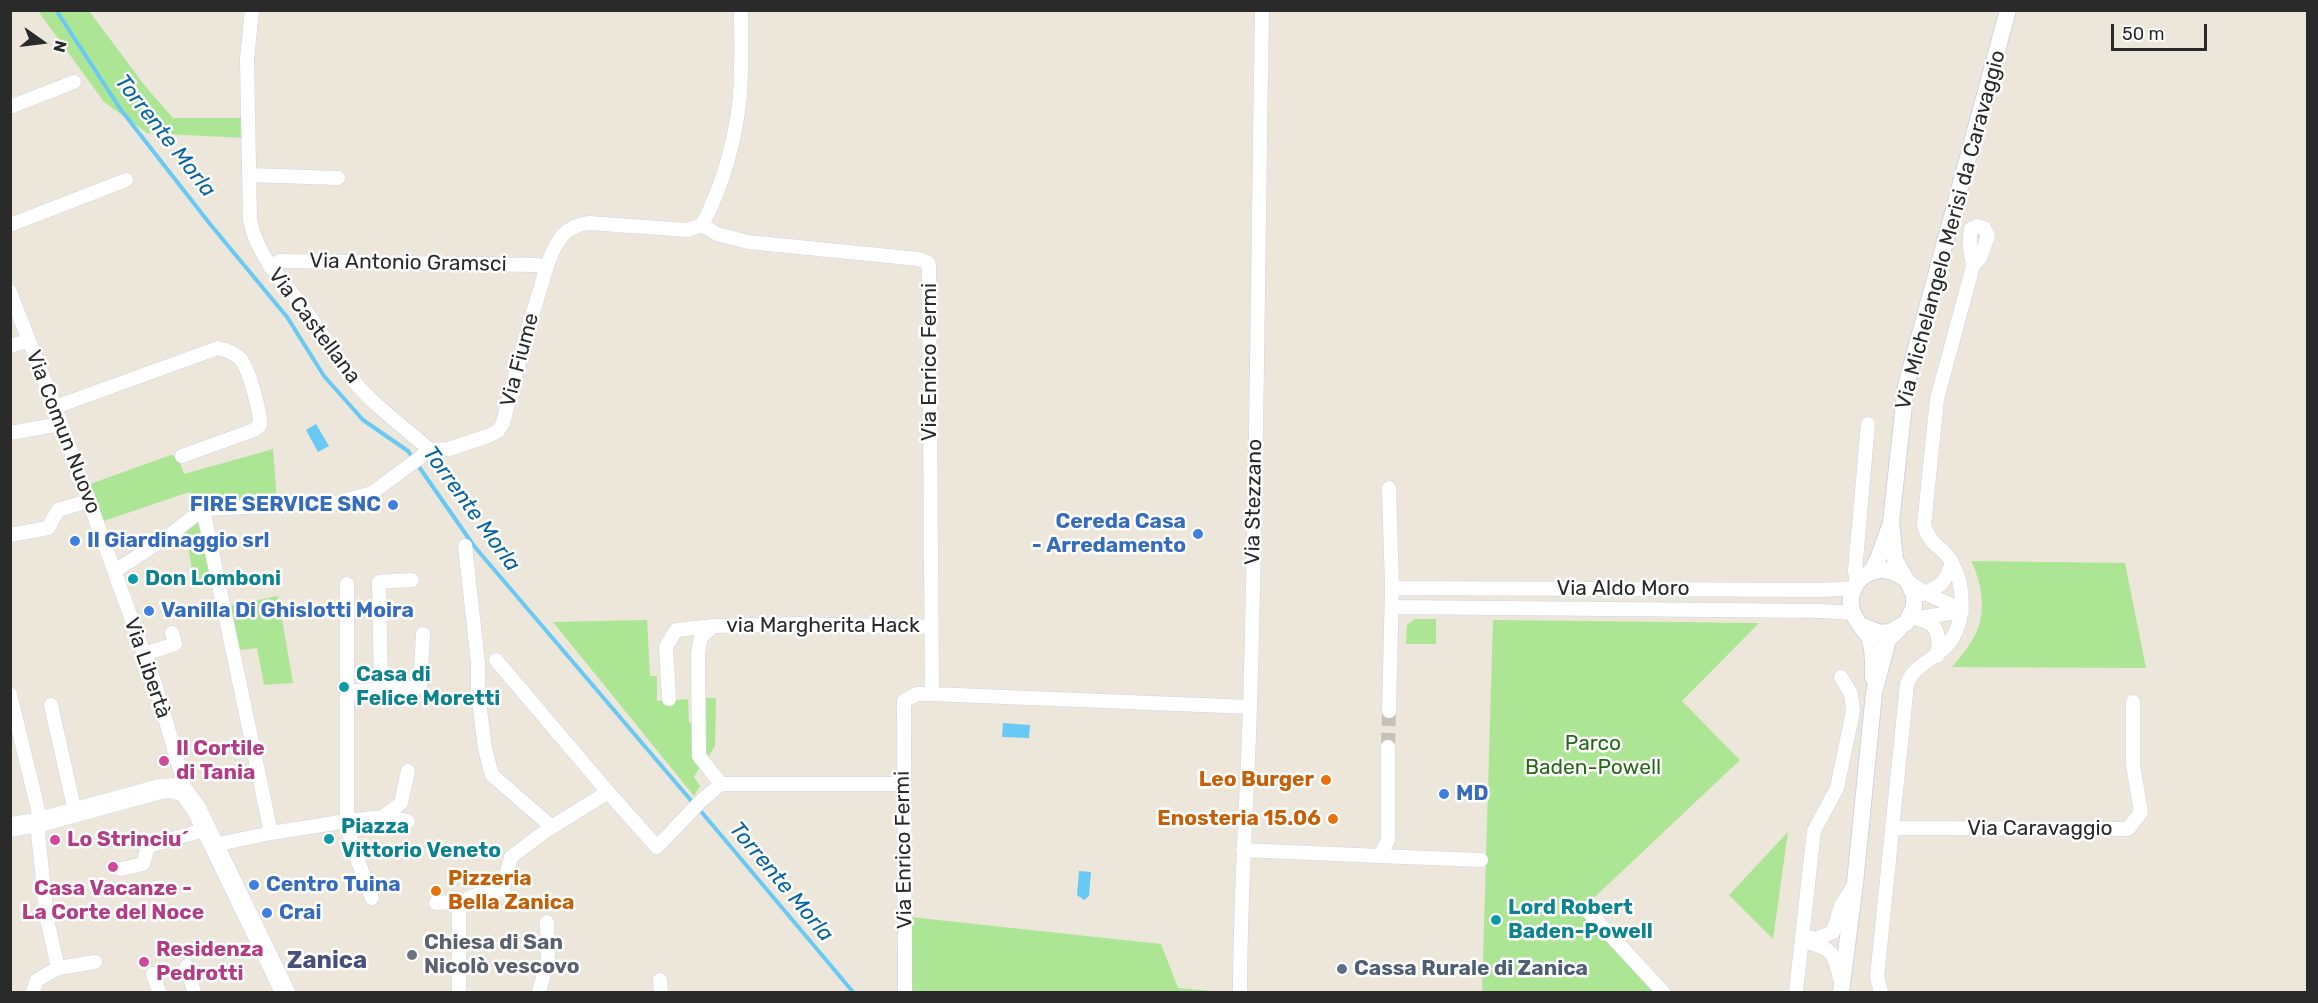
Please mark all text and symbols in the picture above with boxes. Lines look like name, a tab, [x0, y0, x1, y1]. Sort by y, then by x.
north arrow	[12, 12, 72, 72]
scale bar	[2114, 12, 2210, 50]
text: 50 m	[2122, 23, 2165, 45]
text: N	[49, 39, 71, 54]
street label: Via Michelangelo Merisi da Caravaggio	[1891, 48, 2011, 412]
water label: Torrente Morla	[109, 69, 221, 203]
street label: Via Antonio Gramsci	[309, 249, 507, 277]
street label: Via Castellana	[262, 263, 366, 389]
street label: Via Enrico Fermi	[917, 283, 943, 441]
street label: Via Fiume	[495, 310, 545, 410]
street label: Via Comun Nuovo	[20, 347, 106, 517]
street label: Via Stezzano	[1240, 439, 1268, 565]
water label: Torrente Morla	[417, 441, 525, 577]
place label: FIRE SERVICE SNC	[190, 492, 381, 518]
marker: FIRE SERVICE SNC	[386, 498, 400, 512]
place label: Cereda Casa - Arredamento	[1032, 509, 1186, 559]
marker: Cereda Casa - Arredamento	[1191, 527, 1205, 541]
place label: Il Giardinaggio srl	[87, 528, 269, 554]
marker: Il Giardinaggio srl	[68, 534, 82, 548]
place label: Don Lomboni	[145, 566, 281, 592]
marker: Don Lomboni	[126, 572, 140, 586]
street label: Via Aldo Moro	[1557, 576, 1689, 602]
place label: Vanilla Di Ghislotti Moira	[161, 598, 414, 624]
marker: Vanilla Di Ghislotti Moira	[142, 604, 156, 618]
street label: via Margherita Hack	[726, 613, 920, 639]
street label: Via Libertà	[118, 615, 176, 721]
place label: Casa di Felice Moretti	[356, 662, 500, 712]
marker: Casa di Felice Moretti	[337, 680, 351, 694]
park label: Parco Baden-Powell	[1525, 731, 1661, 781]
place label: Il Cortile di Tania	[176, 736, 265, 786]
marker: Il Cortile di Tania	[157, 754, 171, 768]
place label: Leo Burger	[1199, 767, 1314, 793]
street label: Via Enrico Fermi	[890, 771, 918, 929]
marker: Leo Burger	[1319, 773, 1333, 787]
place label: MD	[1456, 781, 1488, 807]
marker: MD	[1437, 787, 1451, 801]
place label: Enosteria 15.06	[1157, 806, 1321, 832]
marker: Enosteria 15.06	[1326, 812, 1340, 826]
place label: Piazza Vittorio Veneto	[341, 814, 501, 864]
street label: Via Caravaggio	[1967, 816, 2113, 842]
water label: Torrente Morla	[723, 817, 839, 947]
place label: Lo Strinciu´	[67, 827, 190, 853]
marker: Piazza Vittorio Veneto	[322, 832, 336, 846]
marker: Lo Strinciu´	[48, 833, 62, 847]
marker: Casa Vacanze - La Corte del Noce	[106, 860, 120, 874]
place label: Pizzeria Bella Zanica	[448, 866, 574, 916]
place label: Centro Tuina	[266, 872, 401, 898]
place label: Casa Vacanze - La Corte del Noce	[22, 876, 204, 926]
marker: Centro Tuina	[247, 878, 261, 892]
marker: Pizzeria Bella Zanica	[429, 884, 443, 898]
place label: Lord Robert Baden-Powell	[1508, 895, 1653, 945]
place label: Crai	[279, 900, 321, 926]
marker: Crai	[260, 906, 274, 920]
marker: Lord Robert Baden-Powell	[1489, 913, 1503, 927]
place label: Chiesa di San Nicolò vescovo	[424, 930, 580, 980]
place label: Residenza Pedrotti	[156, 937, 264, 987]
district label: Zanica	[287, 947, 367, 975]
marker: Chiesa di San Nicolò vescovo	[405, 948, 419, 962]
marker: Residenza Pedrotti	[137, 955, 151, 969]
place label: Cassa Rurale di Zanica	[1354, 956, 1588, 982]
marker: Cassa Rurale di Zanica	[1335, 962, 1349, 976]

